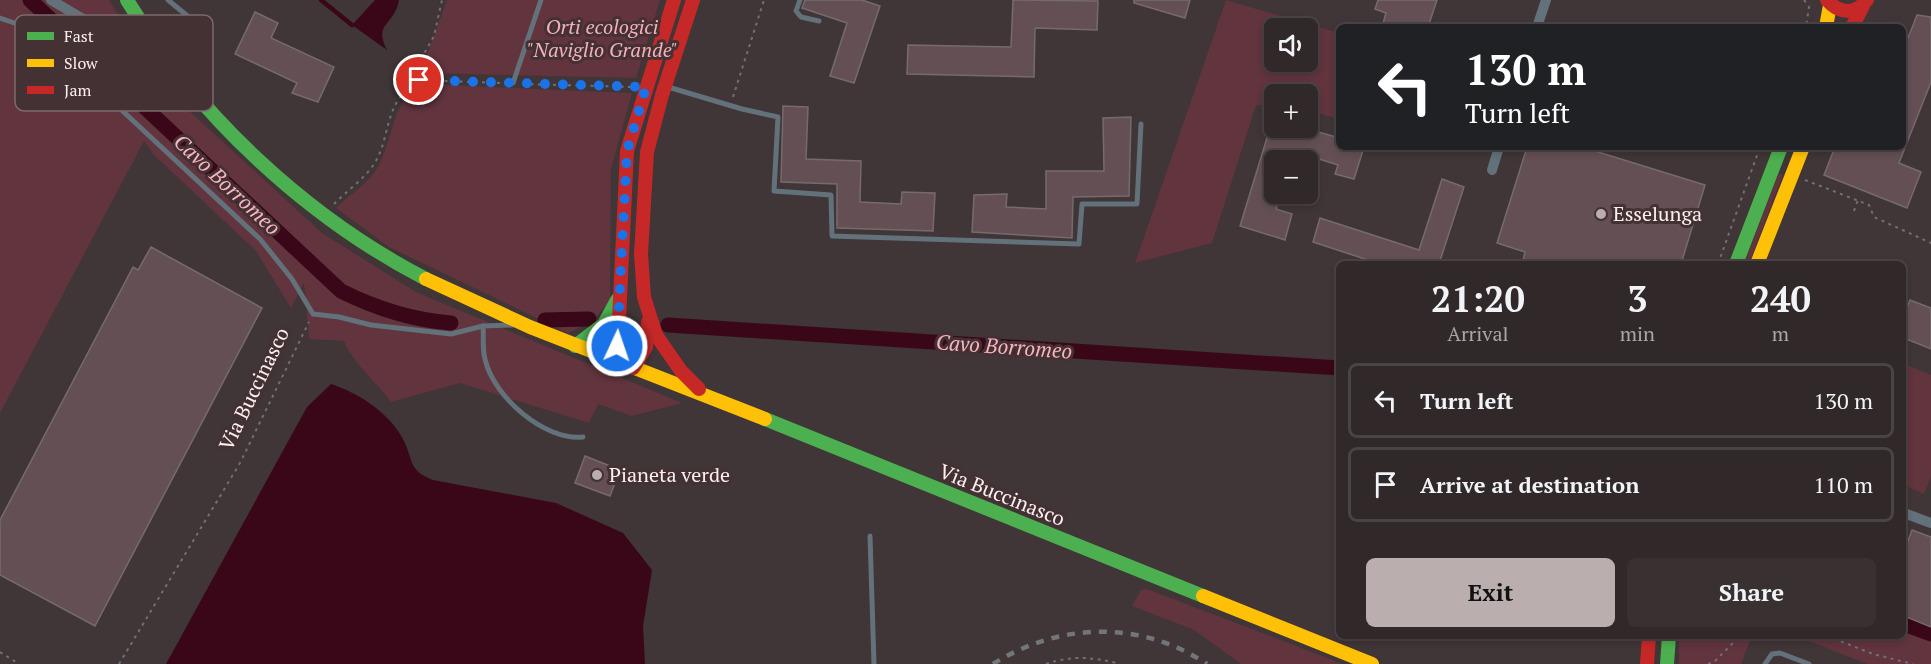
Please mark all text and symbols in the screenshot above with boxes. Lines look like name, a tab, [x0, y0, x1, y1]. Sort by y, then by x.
park label: Orti ecologici "Naviglio Grande"	[527, 13, 677, 63]
legend	[15, 15, 213, 111]
map controls	[1264, 18, 1318, 204]
button: sound	[1264, 18, 1318, 72]
text: Fast	[64, 25, 94, 47]
text: 130 m	[1465, 41, 1586, 97]
icon: left	[1366, 48, 1444, 126]
text: Slow	[64, 52, 98, 74]
pin	[393, 54, 444, 105]
icon: arrive	[402, 63, 435, 96]
text: Jam	[64, 79, 92, 101]
button: +	[1264, 84, 1318, 138]
text: Turn left	[1465, 95, 1570, 131]
water label: Cavo Borromeo	[168, 128, 287, 241]
button: −	[1264, 150, 1318, 204]
place label: Esselunga	[1613, 200, 1702, 227]
marker: Esselunga	[1594, 207, 1608, 221]
text: 21:20	[1431, 275, 1525, 322]
text: 3	[1627, 275, 1648, 322]
text: 240	[1750, 275, 1811, 322]
position arrow	[585, 314, 649, 378]
text: Arrival	[1447, 320, 1509, 347]
text: min	[1620, 320, 1655, 347]
text: m	[1772, 320, 1789, 347]
street label: Via Buccinasco	[212, 323, 295, 455]
water label: Cavo Borromeo	[935, 327, 1073, 365]
icon: left	[1369, 384, 1402, 417]
text: Turn left	[1420, 386, 1513, 415]
text: 130 m	[1813, 386, 1873, 415]
street label: Via Buccinasco	[935, 457, 1069, 532]
place label: Pianeta verde	[609, 461, 730, 488]
marker: Pianeta verde	[590, 468, 604, 482]
icon: arrive	[1369, 468, 1402, 501]
text: Arrive at destination	[1420, 470, 1639, 499]
text: 110 m	[1813, 470, 1873, 499]
button: Exit	[1366, 558, 1615, 627]
button: Share	[1627, 558, 1876, 627]

